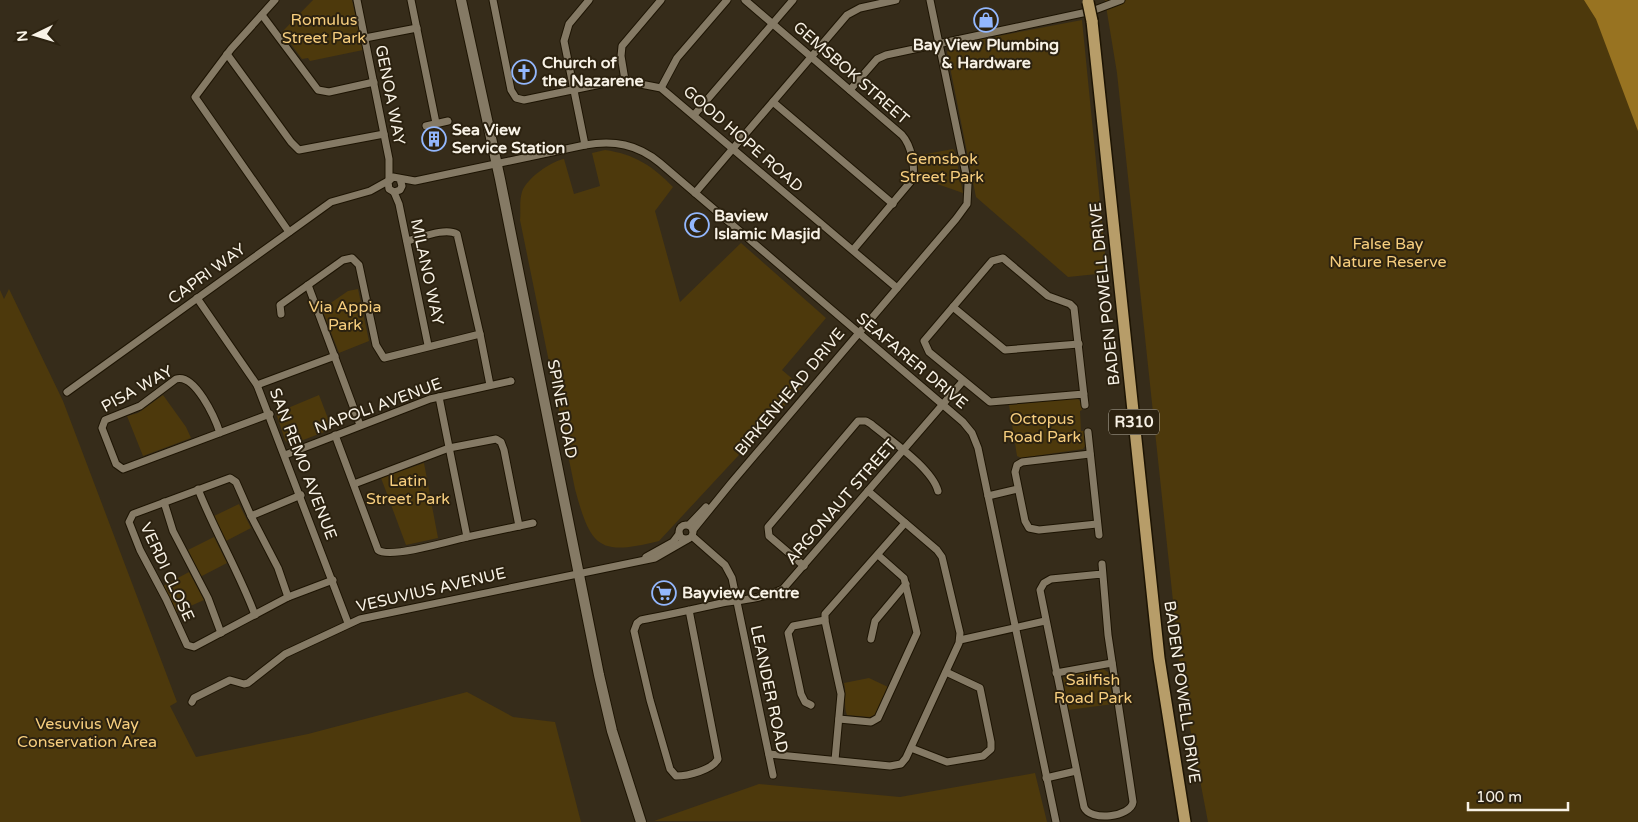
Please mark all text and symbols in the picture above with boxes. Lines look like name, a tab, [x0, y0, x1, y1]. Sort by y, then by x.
shop icon: Bay View Plumbing & Hardware	[973, 7, 999, 33]
north arrow	[10, 10, 60, 60]
park label: Romulus Street Park	[282, 10, 366, 48]
street label: GEMSBOK STREET	[789, 17, 913, 129]
text: N	[14, 30, 32, 42]
place label: Bay View Plumbing & Hardware	[913, 35, 1059, 73]
street label: GENOA WAY	[371, 43, 409, 147]
place label: Church of the Nazarene	[541, 53, 644, 91]
church icon: Church of the Nazarene	[511, 59, 537, 85]
street label: GOOD HOPE ROAD	[679, 81, 807, 197]
place label: Sea View Service Station	[452, 120, 565, 158]
building icon: Sea View Service Station	[421, 126, 447, 152]
park label: Gemsbok Street Park	[900, 149, 984, 187]
street label: BADEN POWELL DRIVE	[1085, 201, 1125, 387]
place label: Baview Islamic Masjid	[714, 206, 821, 244]
mosque icon: Baview Islamic Masjid	[684, 212, 710, 238]
street label: MILANO WAY	[406, 217, 448, 327]
park label: False Bay Nature Reserve	[1329, 234, 1447, 272]
street label: CAPRI WAY	[164, 239, 250, 309]
park label: Via Appia Park	[308, 297, 382, 335]
street label: SEAFARER DRIVE	[852, 309, 972, 413]
street label: BIRKENHEAD DRIVE	[731, 324, 849, 460]
street label: SPINE ROAD	[543, 358, 581, 460]
street label: PISA WAY	[98, 361, 176, 417]
street label: NAPOLI AVENUE	[312, 374, 444, 438]
street label: SAN REMO AVENUE	[265, 385, 341, 543]
park label: Octopus Road Park	[1003, 409, 1082, 447]
road number: R310	[1109, 410, 1159, 434]
street label: ARGONAUT STREET	[781, 435, 901, 569]
park label: Latin Street Park	[366, 471, 450, 509]
street label: VERDI CLOSE	[135, 519, 199, 625]
street label: VESUVIUS AVENUE	[354, 563, 508, 617]
supermarket icon: Bayview Centre	[651, 580, 677, 606]
place label: Bayview Centre	[682, 583, 799, 603]
street label: BADEN POWELL DRIVE	[1159, 599, 1205, 785]
street label: LEANDER ROAD	[746, 623, 792, 755]
park label: Sailfish Road Park	[1054, 670, 1133, 708]
park label: Vesuvius Way Conservation Area	[17, 714, 157, 752]
scale bar	[1468, 780, 1568, 812]
text: 100 m	[1476, 788, 1522, 806]

